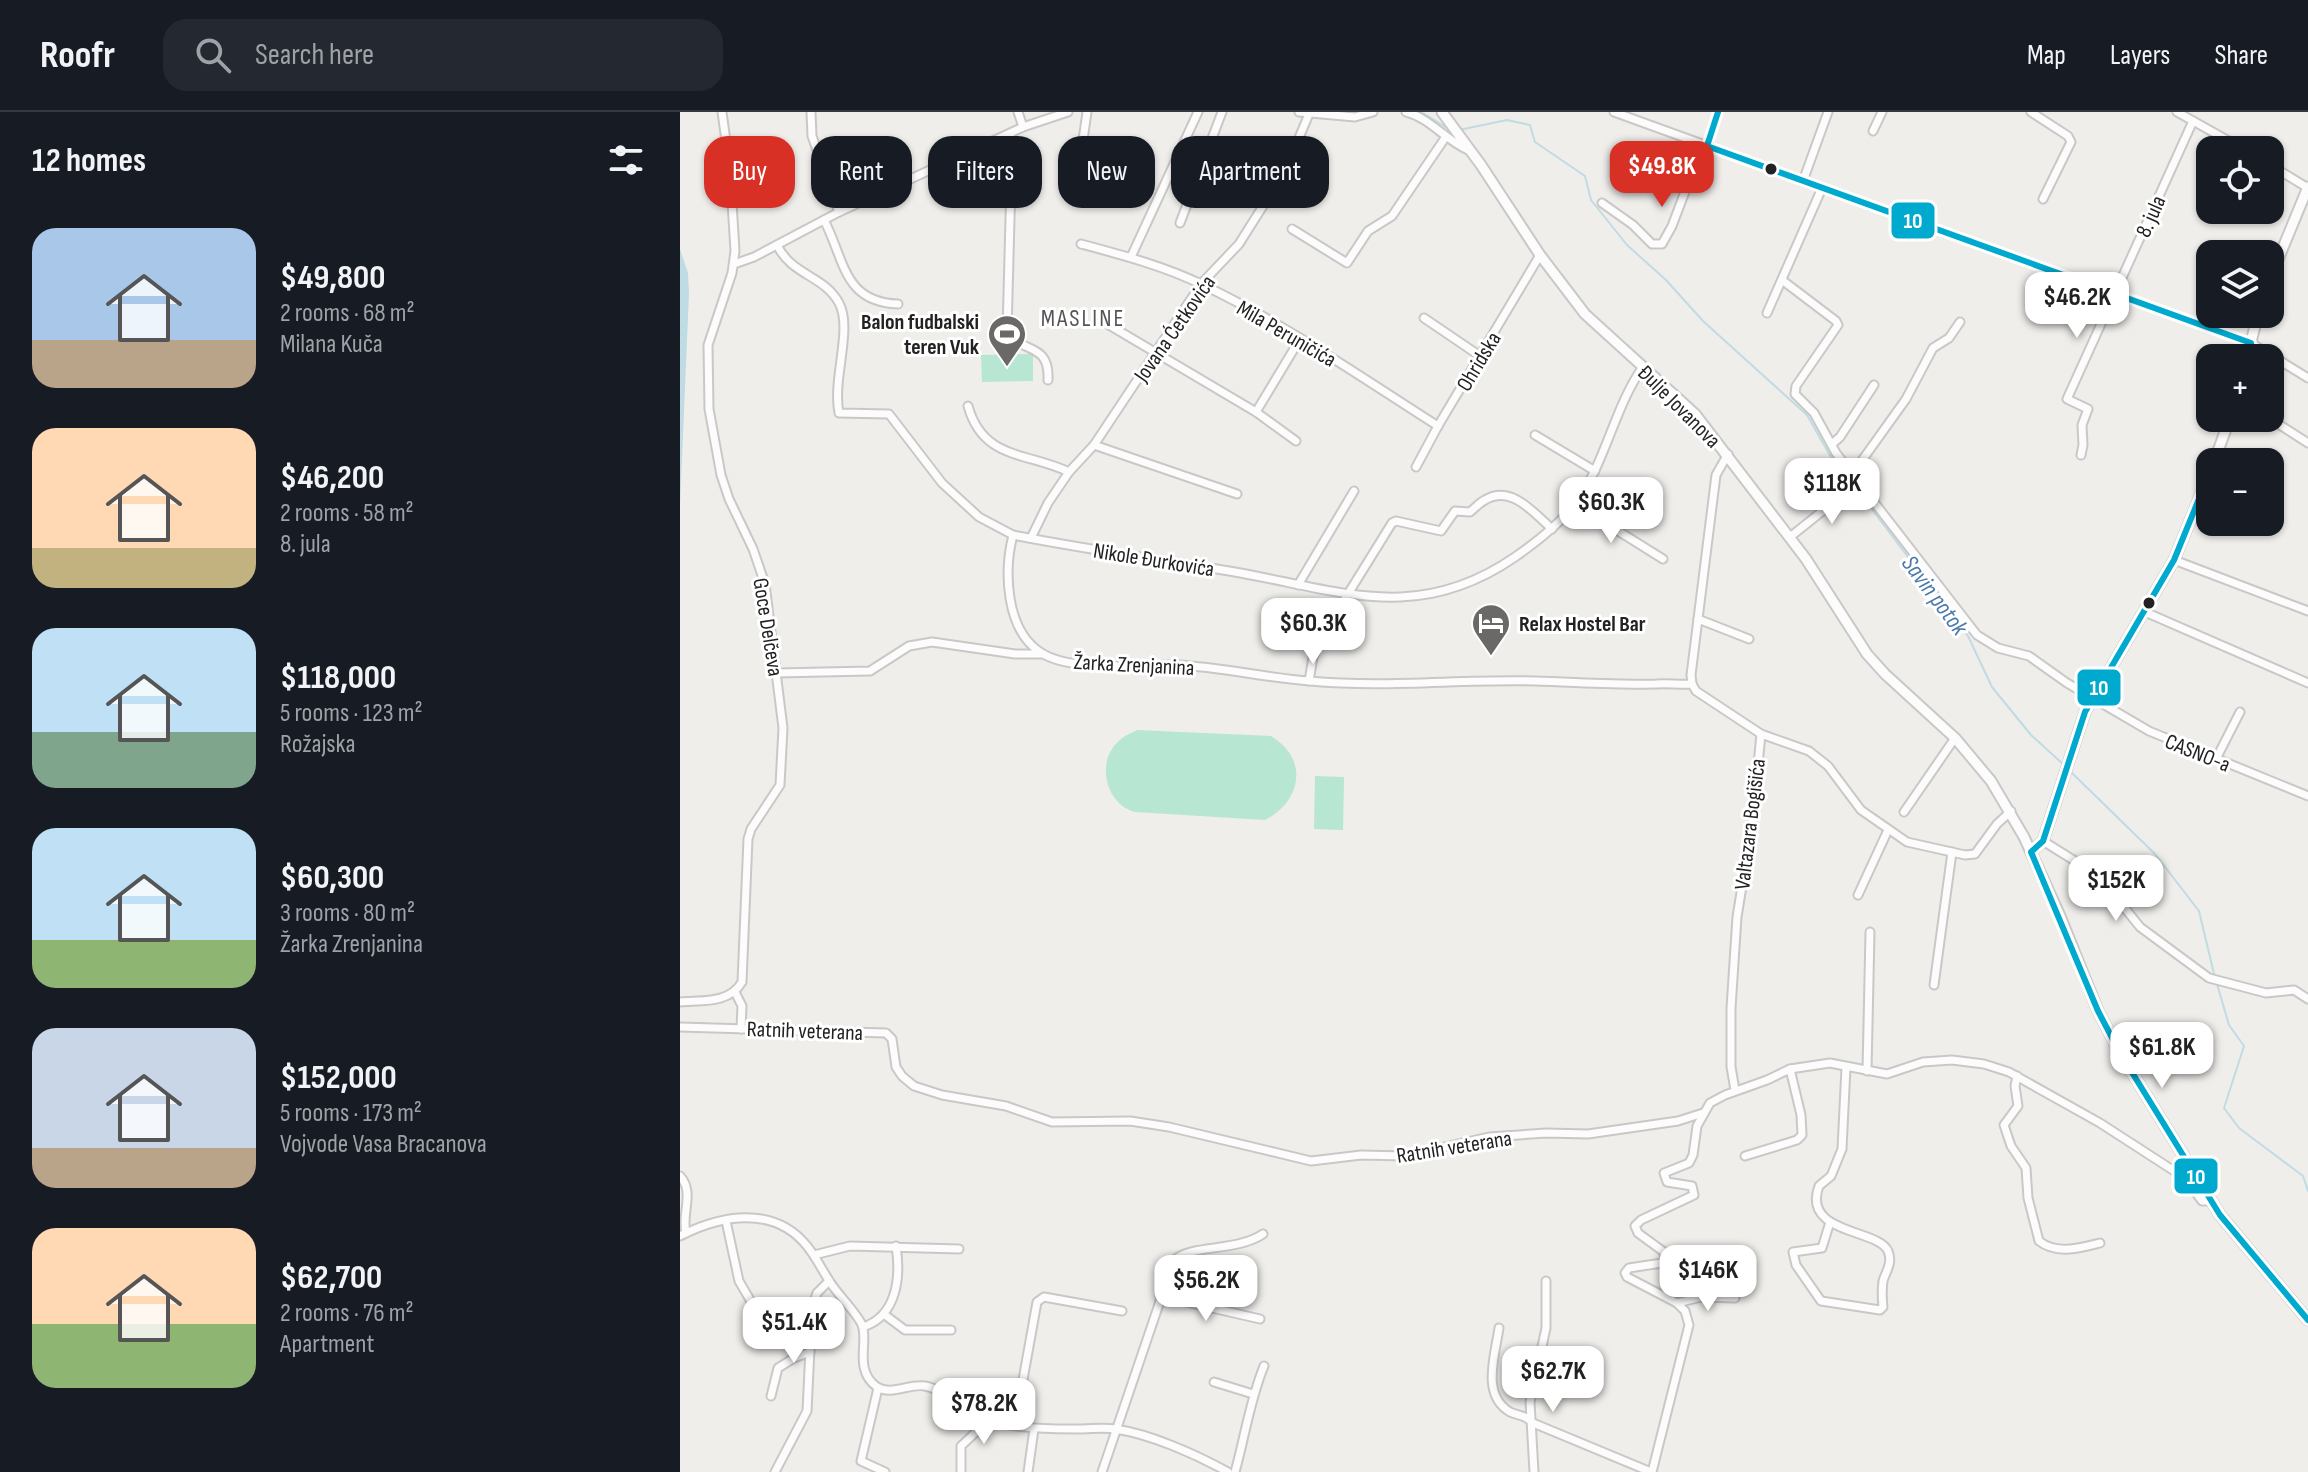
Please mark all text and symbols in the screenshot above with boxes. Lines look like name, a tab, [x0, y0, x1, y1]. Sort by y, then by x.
search box	[163, 19, 723, 91]
text: Roofr	[40, 33, 115, 78]
icon: search	[191, 33, 235, 77]
text: Search here	[255, 37, 374, 73]
text: Map	[2027, 39, 2066, 72]
text: Layers	[2110, 39, 2170, 72]
text: Share	[2214, 39, 2268, 72]
chip: Buy	[704, 136, 795, 208]
chip: Rent	[811, 136, 912, 208]
chip: Filters	[928, 136, 1042, 208]
chip: New	[1058, 136, 1155, 208]
chip: Apartment	[1171, 136, 1329, 208]
map controls	[2196, 136, 2284, 536]
button: locate	[2196, 136, 2284, 224]
icon: filters	[604, 138, 648, 182]
text: 12 homes	[32, 140, 146, 181]
pin: $49.8K	[1597, 141, 1727, 209]
text: $49.8K	[1628, 151, 1696, 182]
unlabelled marker	[1763, 161, 1779, 177]
street label: 8. jula	[2130, 192, 2172, 242]
line badge: 10	[1890, 201, 1936, 240]
text: 10	[1903, 208, 1923, 235]
button: layers	[2196, 240, 2284, 328]
text: $49,800	[280, 257, 386, 298]
icon: home	[96, 260, 192, 356]
street label: Jovana Ćetkovića	[1128, 270, 1222, 388]
pin: $46.2K	[2012, 272, 2142, 340]
text: $46.2K	[2043, 282, 2111, 313]
street label: Mila Peruničića	[1232, 295, 1341, 374]
text: 2 rooms · 68 m²	[280, 298, 415, 329]
district label: MASLINE	[1041, 304, 1125, 333]
place label: Balon fudbalski teren Vuk	[861, 309, 980, 361]
sports icon: Balon fudbalski teren Vuk	[986, 313, 1028, 368]
street label: Ohridska	[1451, 327, 1507, 396]
text: Milana Kuča	[280, 329, 383, 360]
button: +	[2196, 344, 2284, 432]
street label: Đulje Jovanova	[1632, 360, 1726, 454]
button: −	[2196, 448, 2284, 536]
text: $46,200	[280, 457, 384, 498]
pin: $118K	[1776, 458, 1888, 526]
icon: home	[96, 460, 192, 556]
text: $118K	[1803, 468, 1861, 499]
pin: $60.3K	[1546, 477, 1676, 545]
text: $60.3K	[1577, 487, 1645, 518]
text: 2 rooms · 58 m²	[280, 498, 414, 529]
text: 8. jula	[280, 529, 331, 560]
street label: Nikole Đurkovića	[1091, 538, 1216, 583]
water label: Savin potok	[1895, 550, 1975, 642]
street label: Goce Delčeva	[746, 576, 789, 678]
unlabelled marker	[2141, 595, 2157, 611]
pin: $60.3K	[1248, 598, 1378, 666]
hotel icon: Relax Hostel Bar	[1470, 602, 1512, 657]
text: $60.3K	[1279, 608, 1347, 639]
place label: Relax Hostel Bar	[1519, 611, 1646, 638]
street label: Žarka Zrenjanina	[1073, 649, 1195, 682]
text: $118,000	[280, 657, 396, 698]
icon: home	[96, 660, 192, 756]
line badge: 10	[2076, 668, 2122, 707]
text: 10	[2089, 675, 2109, 702]
text: 5 rooms · 123 m²	[280, 698, 423, 729]
street label: CASNO-a	[2161, 728, 2234, 779]
text: Rožajska	[280, 729, 356, 760]
street label: Valtazara Bogišića	[1729, 757, 1772, 891]
pin: $152K	[2060, 855, 2172, 923]
text: $60,300	[280, 857, 384, 898]
icon: home	[96, 860, 192, 956]
text: $152K	[2086, 865, 2146, 896]
text: 3 rooms · 80 m²	[280, 898, 415, 929]
text: Žarka Zrenjanina	[280, 929, 423, 960]
street label: Ratnih veterana	[746, 1016, 864, 1047]
pin: $61.8K	[2097, 1022, 2227, 1090]
text: $61.8K	[2128, 1032, 2196, 1063]
text: $152,000	[280, 1057, 397, 1098]
icon: home	[96, 1060, 192, 1156]
text: 5 rooms · 173 m²	[280, 1098, 422, 1129]
street label: Ratnih veterana	[1395, 1125, 1514, 1170]
text: Vojvode Vasa Bracanova	[280, 1129, 487, 1160]
line badge: 10	[2173, 1157, 2219, 1195]
text: 10	[2186, 1164, 2206, 1191]
pin: $146K	[1652, 1245, 1764, 1313]
pin: $56.2K	[1141, 1255, 1271, 1323]
text: $146K	[1678, 1255, 1738, 1286]
text: $62,700	[280, 1257, 382, 1298]
icon: home	[96, 1260, 192, 1356]
text: $56.2K	[1172, 1265, 1240, 1296]
pin: $51.4K	[729, 1297, 859, 1365]
text: 2 rooms · 76 m²	[280, 1298, 414, 1329]
text: $51.4K	[761, 1307, 827, 1338]
text: Apartment	[280, 1329, 374, 1360]
pin: $62.7K	[1488, 1346, 1618, 1414]
text: $62.7K	[1520, 1356, 1586, 1387]
pin: $78.2K	[919, 1378, 1049, 1446]
text: $78.2K	[950, 1388, 1018, 1419]

